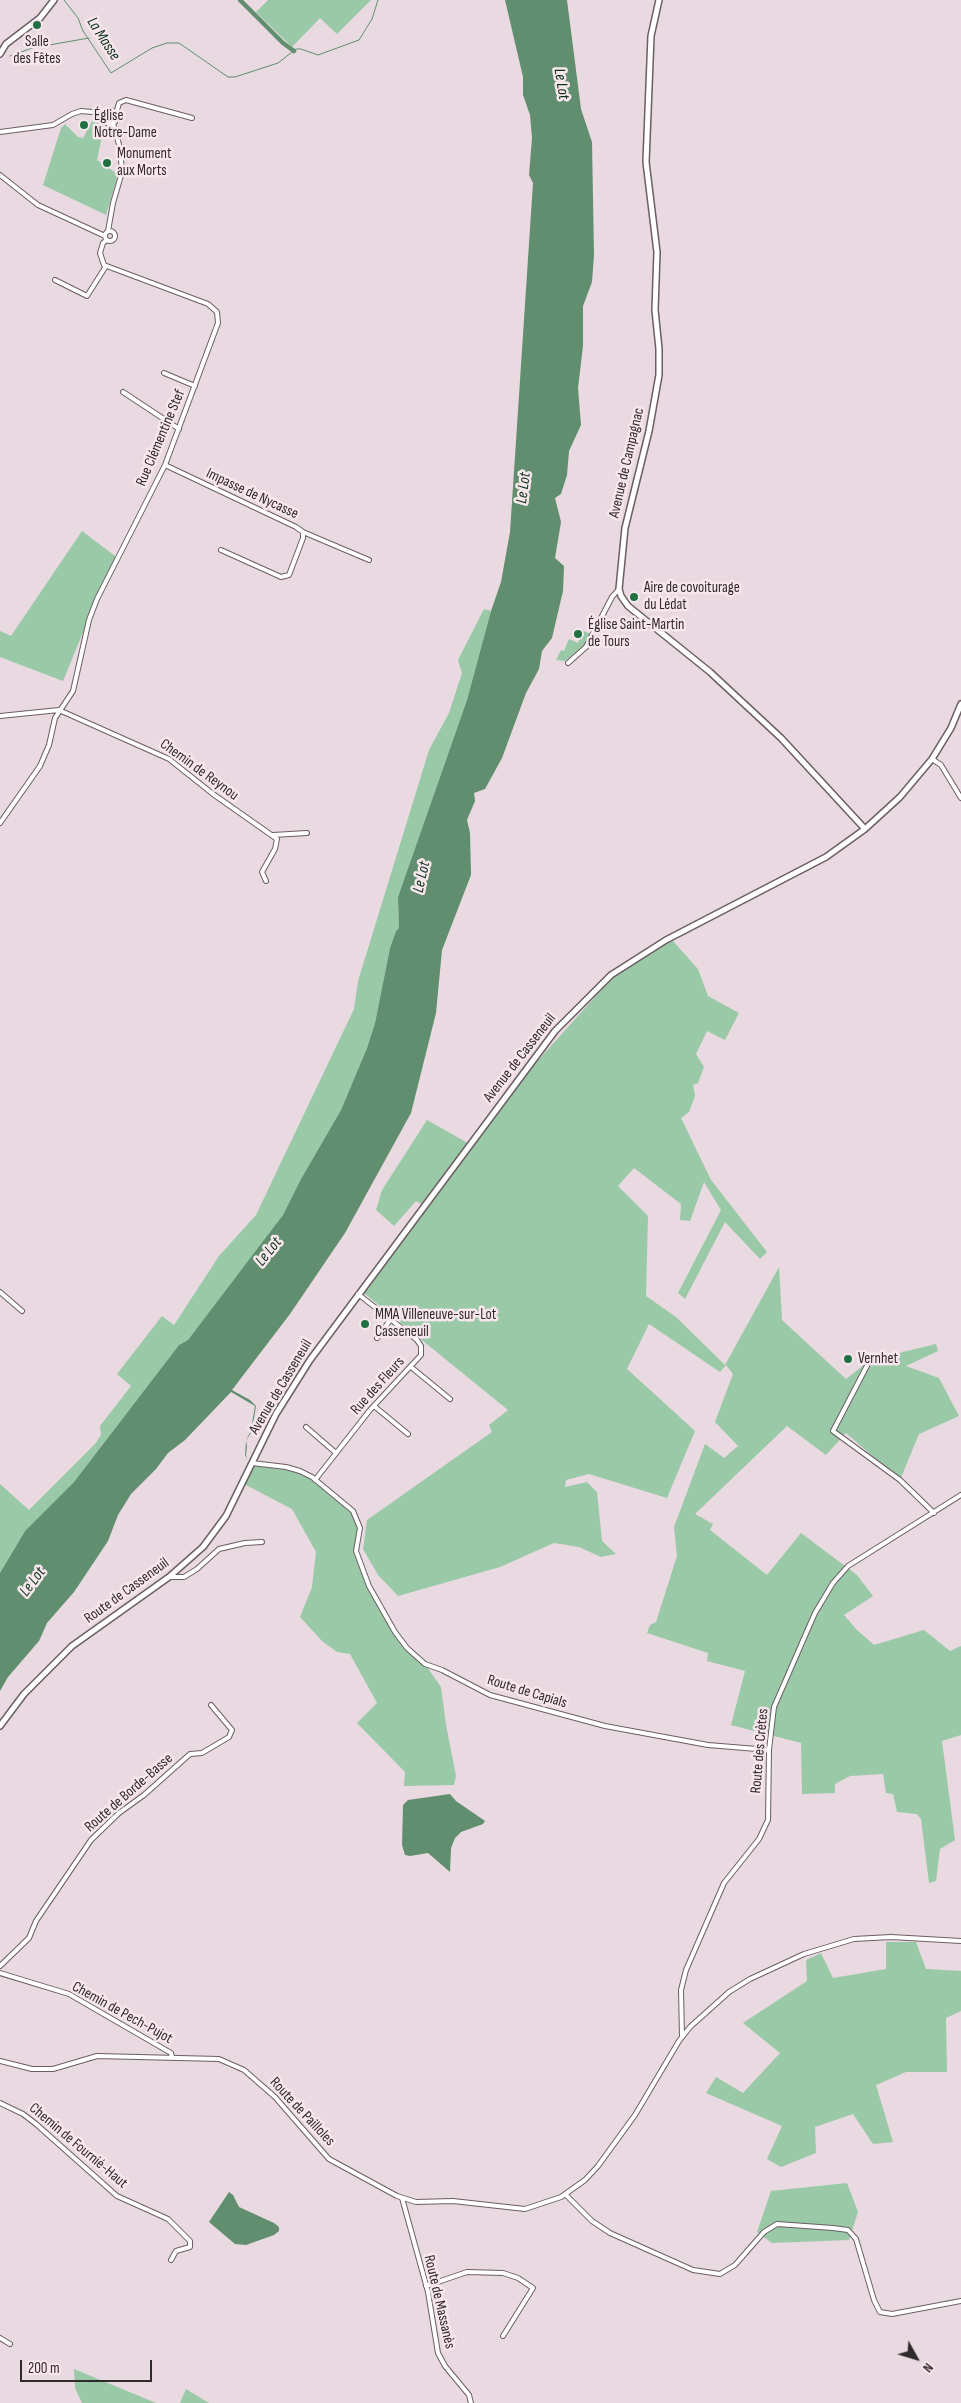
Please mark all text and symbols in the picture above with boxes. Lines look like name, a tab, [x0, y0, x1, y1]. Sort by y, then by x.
water label: La Masse	[82, 14, 124, 64]
marker: Salle des Fêtes	[31, 19, 43, 31]
place label: Salle des Fêtes	[13, 33, 61, 68]
water label: Le Lot	[549, 67, 573, 101]
place label: Église Notre-Dame	[94, 107, 157, 142]
marker: Église Notre-Dame	[78, 119, 90, 131]
place label: Monument aux Morts	[117, 145, 172, 180]
marker: Monument aux Morts	[101, 157, 113, 169]
street label: Rue Clémentine Stef	[133, 387, 189, 489]
street label: Avenue de Campagnac	[606, 406, 648, 520]
street label: Impasse de Nycasse	[203, 465, 301, 523]
water label: Le Lot	[513, 471, 535, 505]
place label: Aire de covoiturage du Lédat	[644, 579, 740, 614]
marker: Aire de covoiturage du Lédat	[628, 591, 640, 603]
place label: Église Saint-Martin de Tours	[588, 616, 684, 651]
marker: Église Saint-Martin de Tours	[572, 628, 584, 640]
street label: Chemin de Reynou	[156, 735, 242, 805]
water label: Le Lot	[409, 860, 435, 894]
street label: Avenue de Casseneuil	[480, 1010, 560, 1106]
water label: Le Lot	[252, 1234, 286, 1270]
place label: MMA Villeneuve-sur-Lot Casseneuil	[375, 1306, 496, 1341]
marker: MMA Villeneuve-sur-Lot Casseneuil	[359, 1318, 371, 1330]
street label: Avenue de Casseneuil	[246, 1336, 316, 1438]
place label: Vernhet	[858, 1350, 898, 1368]
street label: Rue des Fleurs	[347, 1353, 409, 1419]
marker: Vernhet	[842, 1353, 854, 1365]
street label: Route de Casseneuil	[81, 1554, 173, 1628]
water label: Le Lot	[16, 1564, 50, 1600]
street label: Route de Capials	[485, 1671, 569, 1713]
street label: Route des Crètes	[747, 1708, 773, 1794]
street label: Route de Borde-Basse	[81, 1750, 177, 1836]
street label: Chemin de Pech-Pujot	[69, 1978, 175, 2048]
street label: Route de Pailloles	[266, 2074, 338, 2150]
street label: Chemin de Fournié-Haut	[25, 2100, 131, 2192]
street label: Route de Massanès	[419, 2253, 459, 2351]
north arrow	[891, 2333, 941, 2383]
scale bar	[22, 2350, 155, 2382]
text: 200 m	[28, 2359, 60, 2378]
text: N	[919, 2359, 937, 2376]

